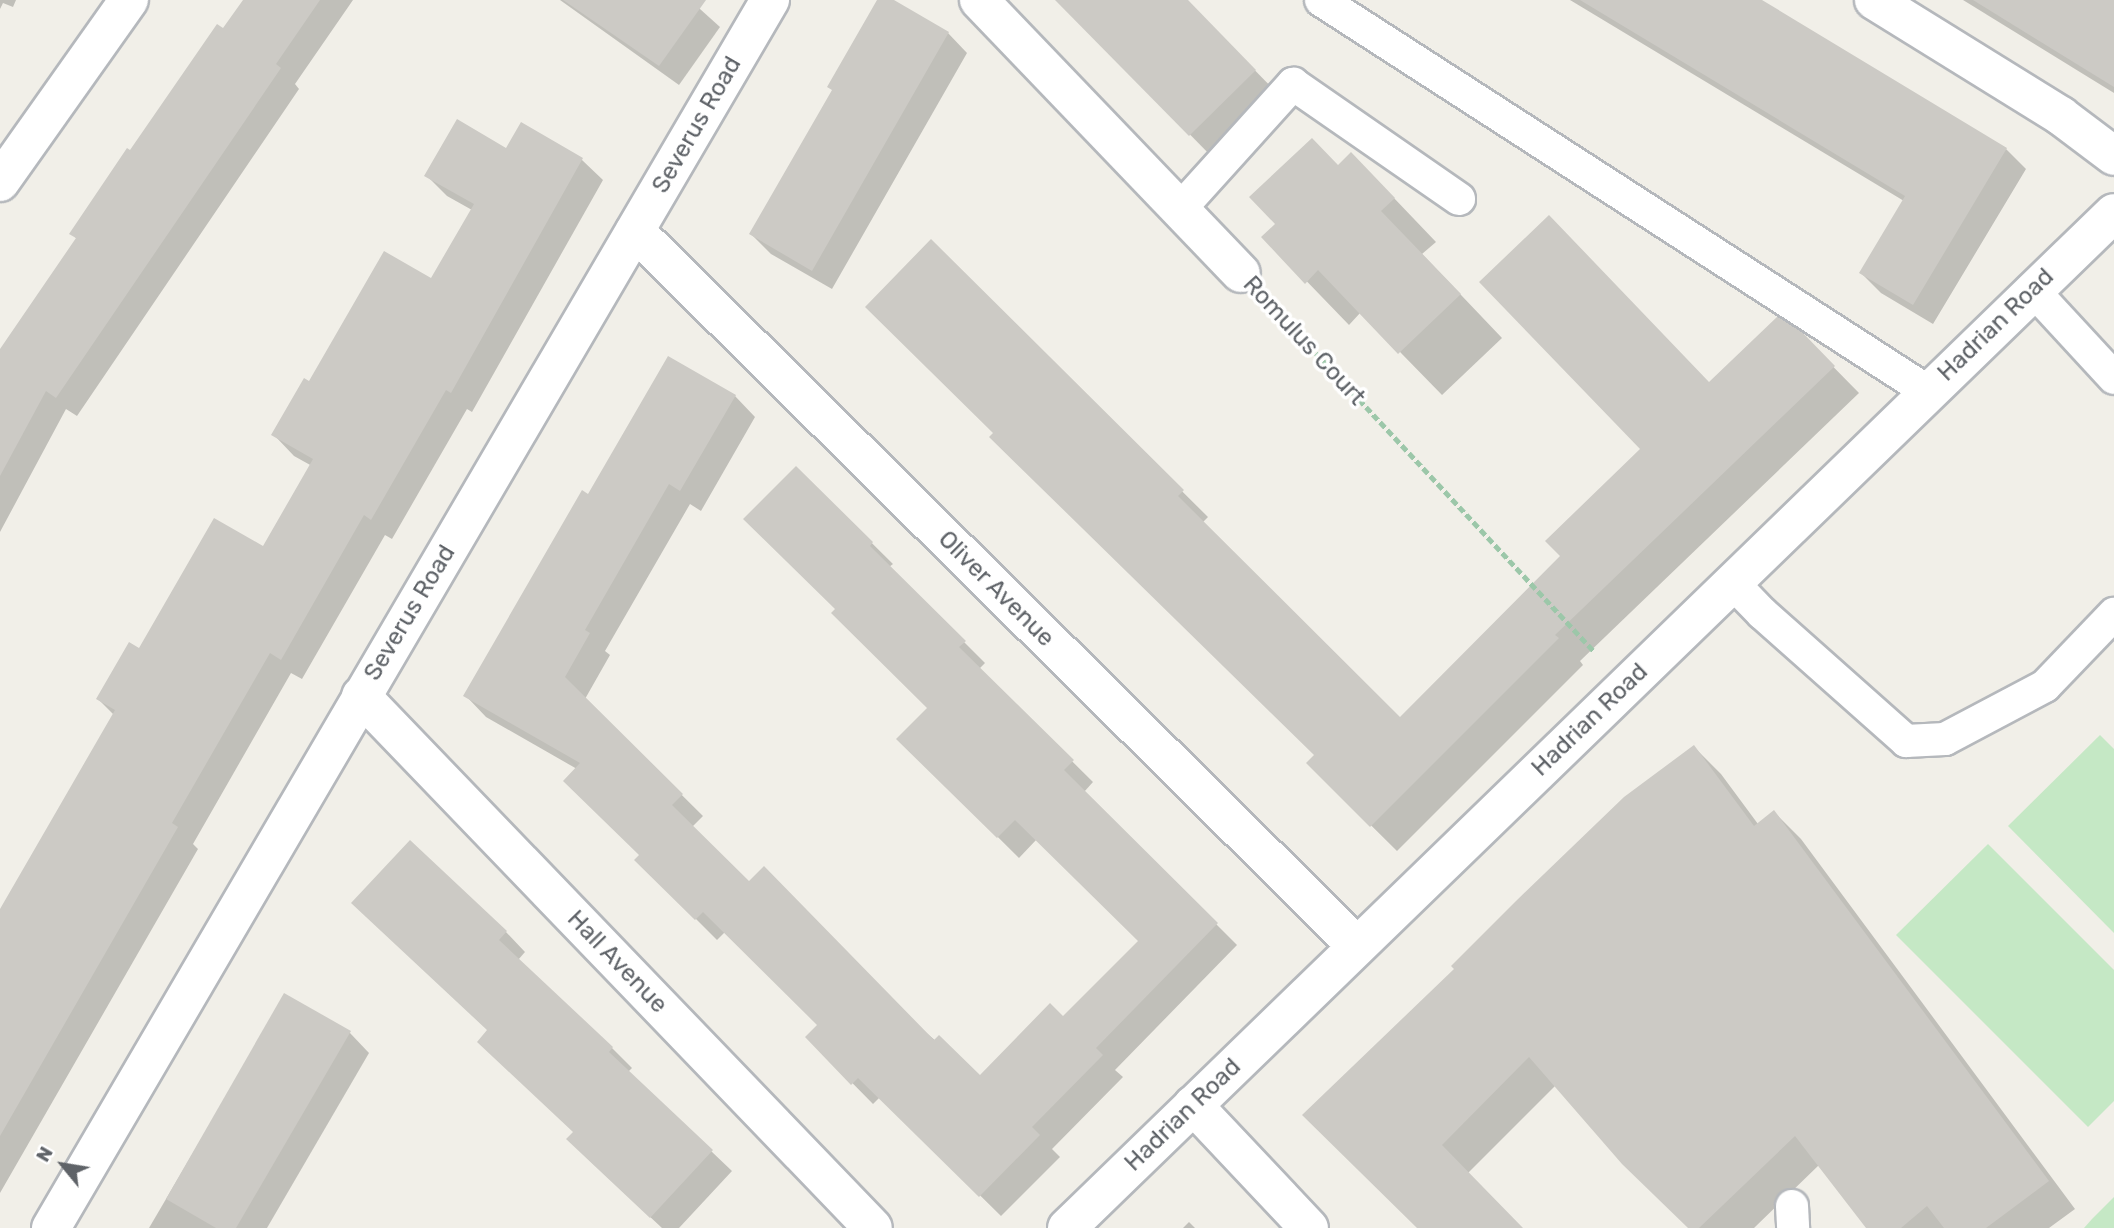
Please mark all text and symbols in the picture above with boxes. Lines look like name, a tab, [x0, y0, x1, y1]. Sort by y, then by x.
street label: Severus Road	[646, 52, 748, 198]
street label: Hadrian Road	[1932, 262, 2060, 388]
street label: Romulus Court	[1237, 270, 1371, 412]
street label: Oliver Avenue	[932, 525, 1060, 653]
street label: Severus Road	[358, 540, 462, 686]
street label: Hadrian Road	[1526, 657, 1654, 783]
street label: Hall Avenue	[561, 905, 673, 1019]
street label: Hadrian Road	[1119, 1052, 1247, 1178]
north arrow	[28, 1130, 98, 1200]
text: N	[31, 1143, 58, 1166]

